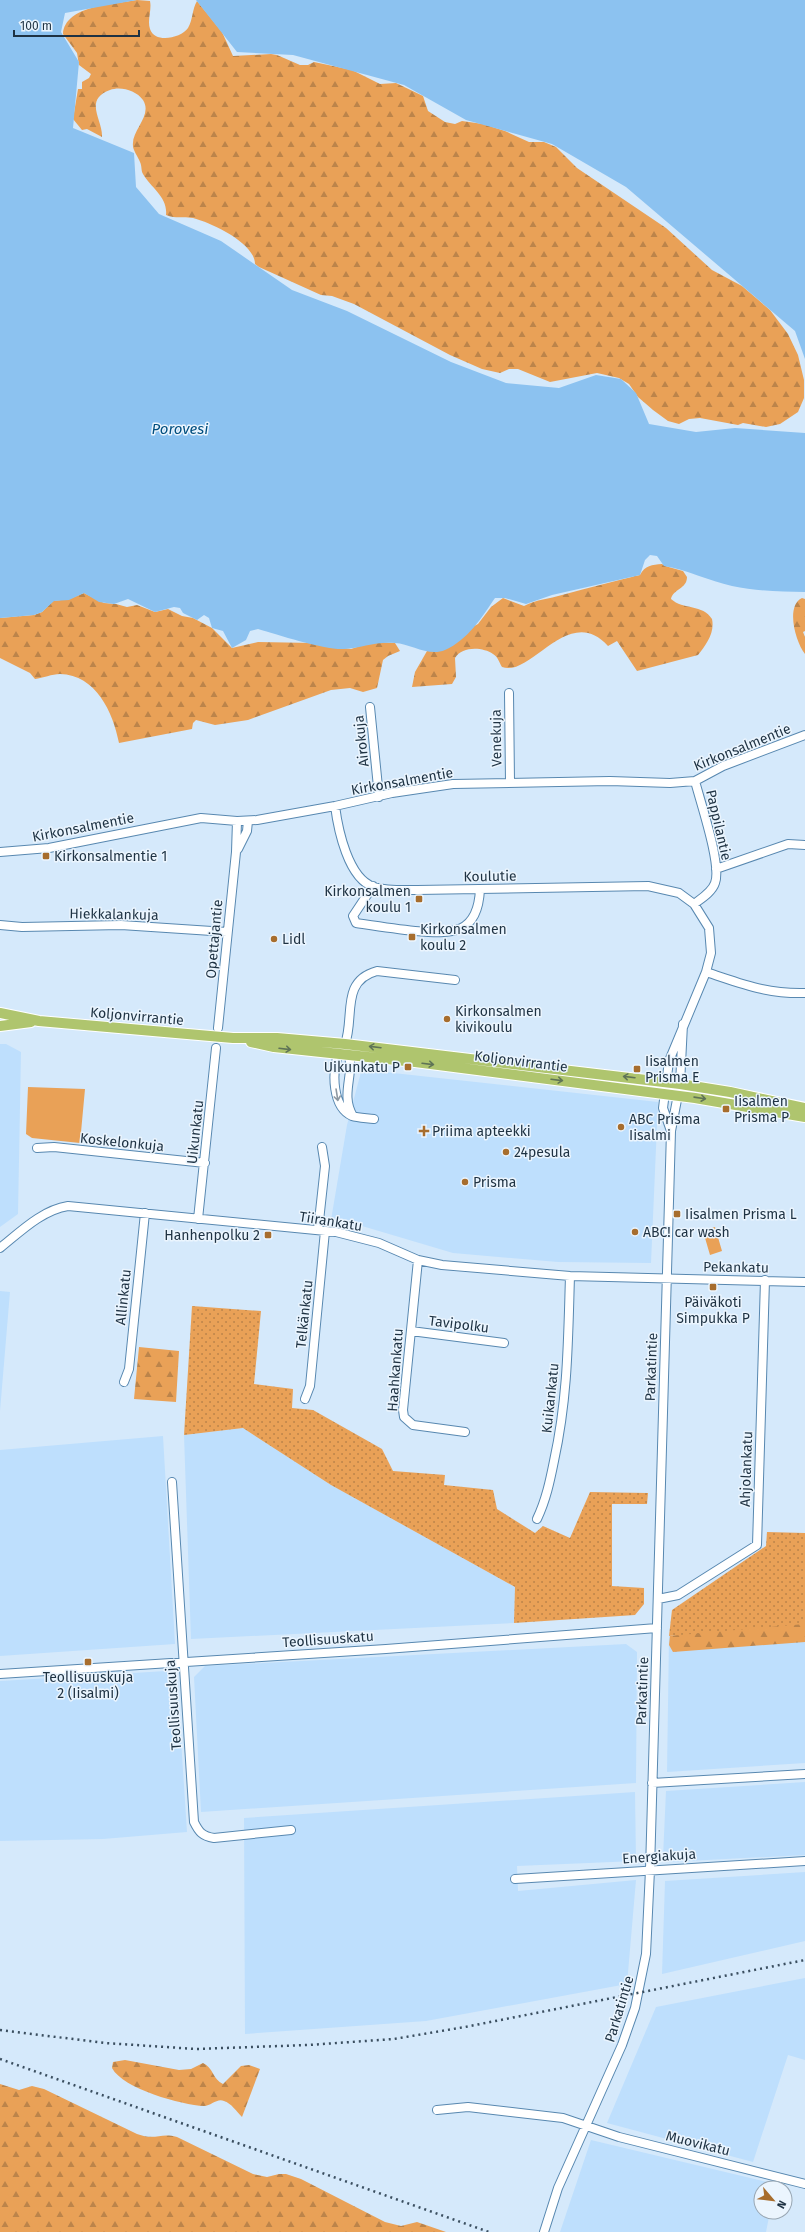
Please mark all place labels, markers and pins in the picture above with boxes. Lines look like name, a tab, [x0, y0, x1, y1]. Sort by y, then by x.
place label: Kirkonsalmentie 1	[54, 848, 167, 865]
marker: Kirkonsalmentie 1	[41, 851, 51, 861]
place label: Kirkonsalmen koulu 1	[324, 883, 411, 916]
marker: Kirkonsalmen koulu 1	[414, 894, 424, 904]
place label: Kirkonsalmen koulu 2	[420, 921, 507, 954]
place label: Lidl	[282, 931, 305, 948]
marker: Kirkonsalmen koulu 2	[407, 932, 417, 942]
marker: Lidl	[269, 934, 279, 944]
place label: Kirkonsalmen kivikoulu	[455, 1003, 542, 1036]
marker: Kirkonsalmen kivikoulu	[442, 1014, 452, 1024]
place label: Iisalmen Prisma E	[645, 1053, 700, 1086]
place label: Uikunkatu P	[324, 1059, 400, 1076]
marker: Uikunkatu P	[403, 1062, 413, 1072]
marker: Iisalmen Prisma E	[632, 1064, 642, 1074]
place label: Iisalmen Prisma P	[734, 1093, 789, 1126]
marker: Iisalmen Prisma P	[721, 1104, 731, 1114]
place label: ABC Prisma Iisalmi	[629, 1111, 700, 1144]
marker: ABC Prisma Iisalmi	[616, 1122, 626, 1132]
place label: Priima apteekki	[432, 1123, 531, 1140]
marker: Priima apteekki	[419, 1126, 429, 1136]
place label: 24pesula	[514, 1144, 570, 1161]
marker: 24pesula	[501, 1147, 511, 1157]
place label: Prisma	[473, 1174, 516, 1191]
marker: Prisma	[460, 1177, 470, 1187]
place label: Iisalmen Prisma L	[685, 1206, 797, 1223]
marker: Iisalmen Prisma L	[672, 1209, 682, 1219]
place label: ABC! car wash	[643, 1224, 730, 1241]
place label: Hanhenpolku 2	[164, 1227, 260, 1244]
marker: ABC! car wash	[630, 1227, 640, 1237]
marker: Hanhenpolku 2	[263, 1230, 273, 1240]
marker: Päiväkoti Simpukka P	[708, 1282, 718, 1292]
place label: Päiväkoti Simpukka P	[676, 1294, 750, 1327]
marker: Teollisuuskuja 2 (Iisalmi)	[83, 1657, 93, 1667]
place label: Teollisuuskuja 2 (Iisalmi)	[43, 1669, 133, 1702]

